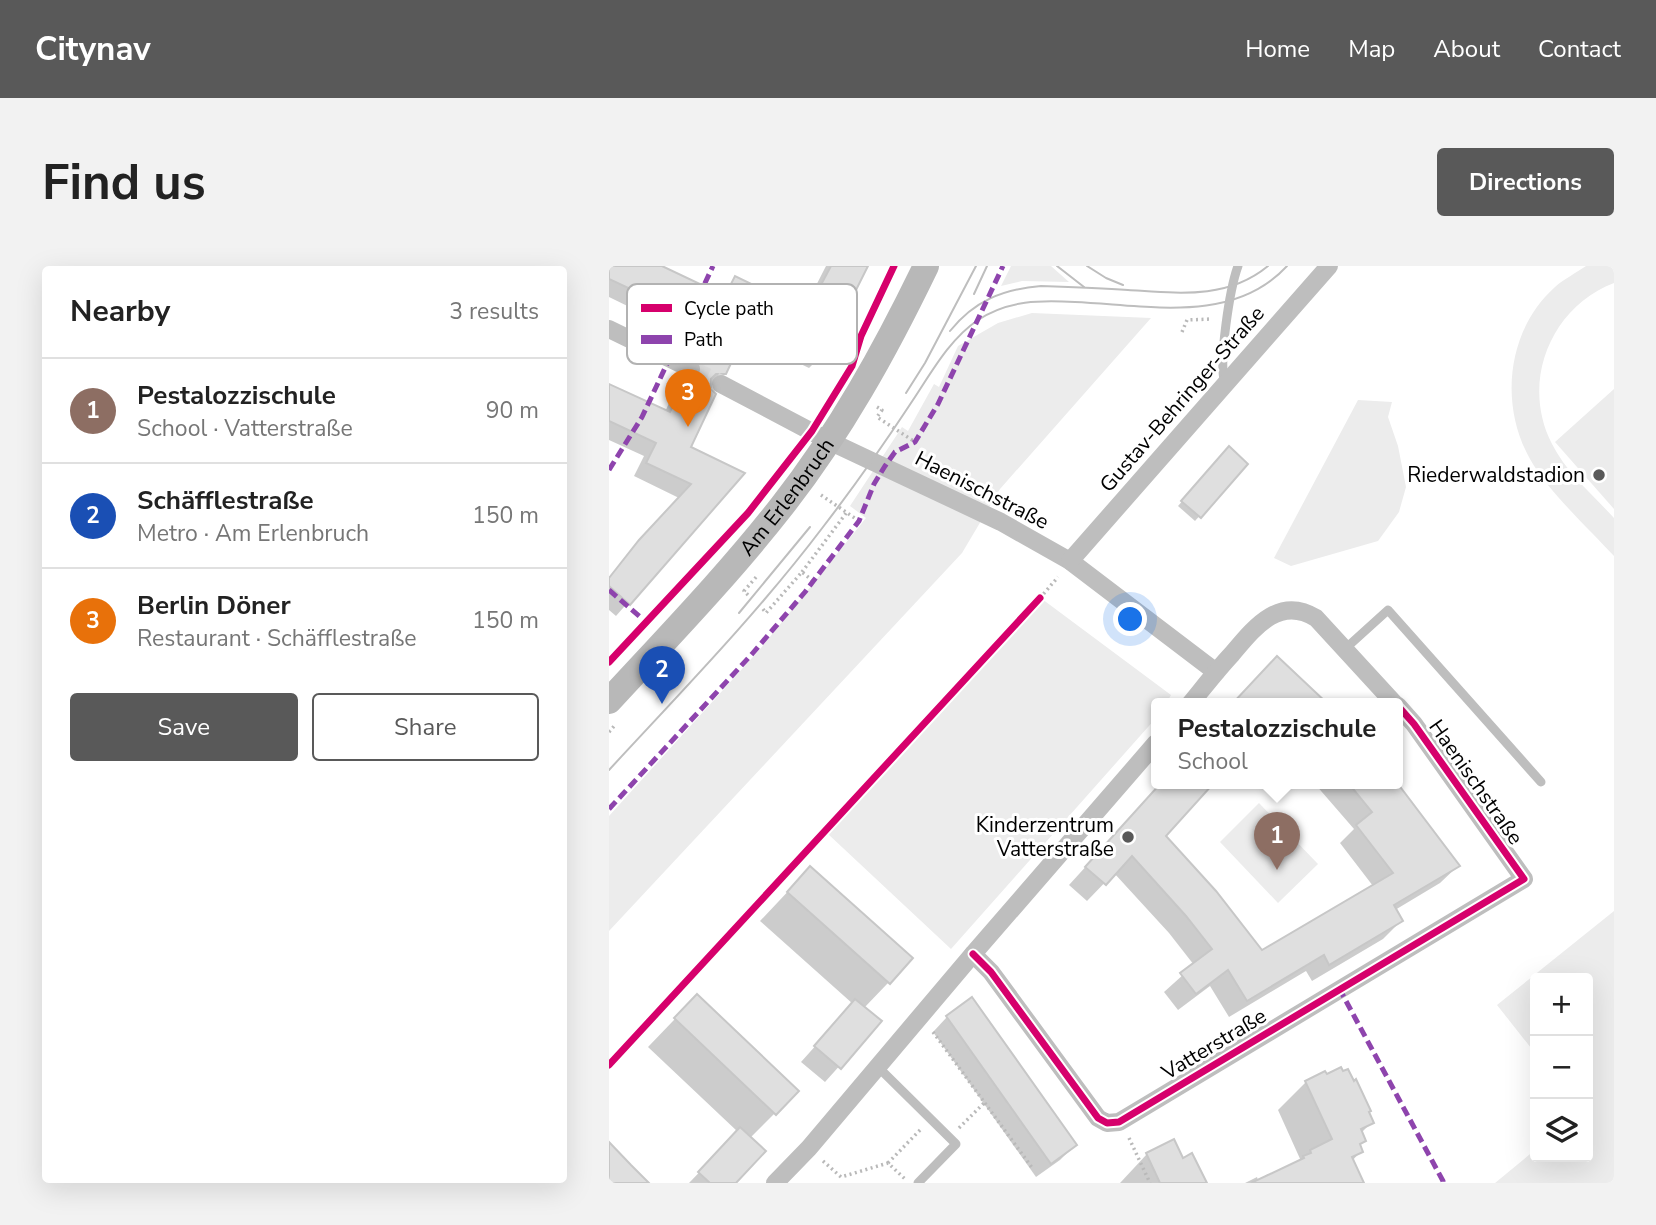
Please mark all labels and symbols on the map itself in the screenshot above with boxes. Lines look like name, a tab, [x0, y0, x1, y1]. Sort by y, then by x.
legend	[627, 284, 857, 364]
text: Cycle path	[684, 296, 774, 322]
street label: Gustav-Behringer-Straße	[1093, 300, 1271, 498]
text: Path	[684, 327, 723, 353]
pin: 3	[665, 369, 711, 427]
street label: Am Erlenbruch	[733, 433, 841, 562]
street label: Haenischstraße	[910, 444, 1054, 536]
place label: Riederwaldstadion	[1407, 461, 1585, 489]
marker: Riederwaldstadion	[1591, 467, 1607, 483]
your location	[1113, 602, 1147, 636]
pin: 2	[639, 646, 685, 704]
street label: Haenischstraße	[1422, 714, 1530, 850]
place label: Kinderzentrum Vatterstraße	[976, 811, 1114, 863]
pin: 1	[1254, 812, 1300, 870]
marker: Kinderzentrum Vatterstraße	[1120, 829, 1136, 845]
street label: Vatterstraße	[1156, 1002, 1271, 1087]

